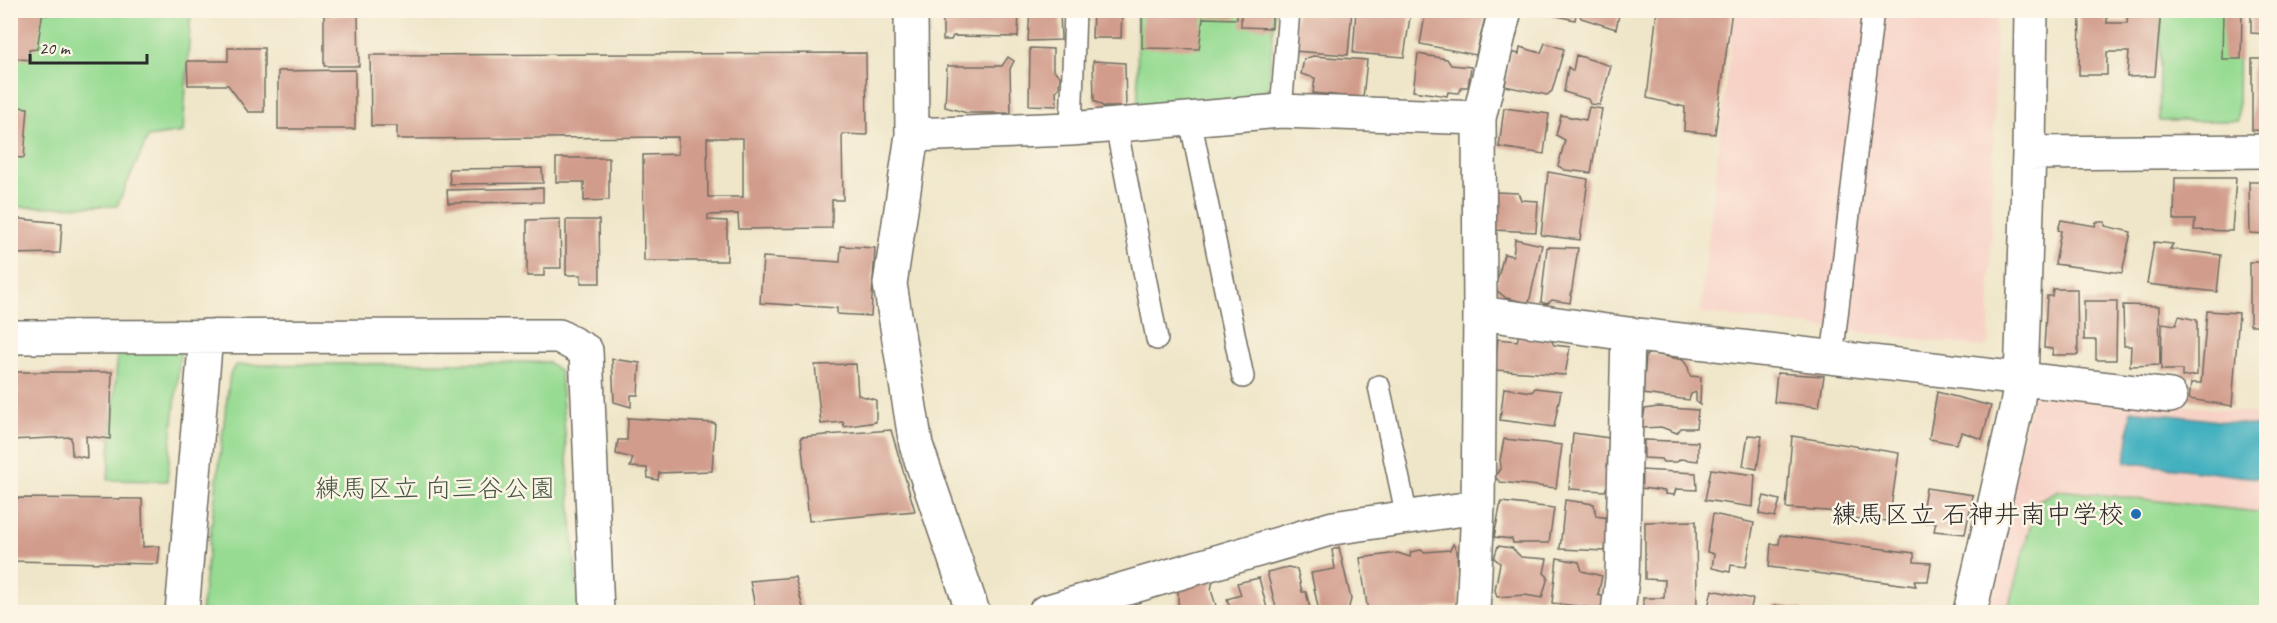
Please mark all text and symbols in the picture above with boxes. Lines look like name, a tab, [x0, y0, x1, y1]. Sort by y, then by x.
scale bar	[30, 27, 147, 65]
text: 20 m	[39, 37, 72, 59]
park label: 練馬区立 向三谷公園	[315, 472, 555, 505]
place label: 練馬区立 石神井南中学校	[1832, 498, 2124, 531]
marker: 練馬区立 石神井南中学校	[2129, 507, 2143, 521]

